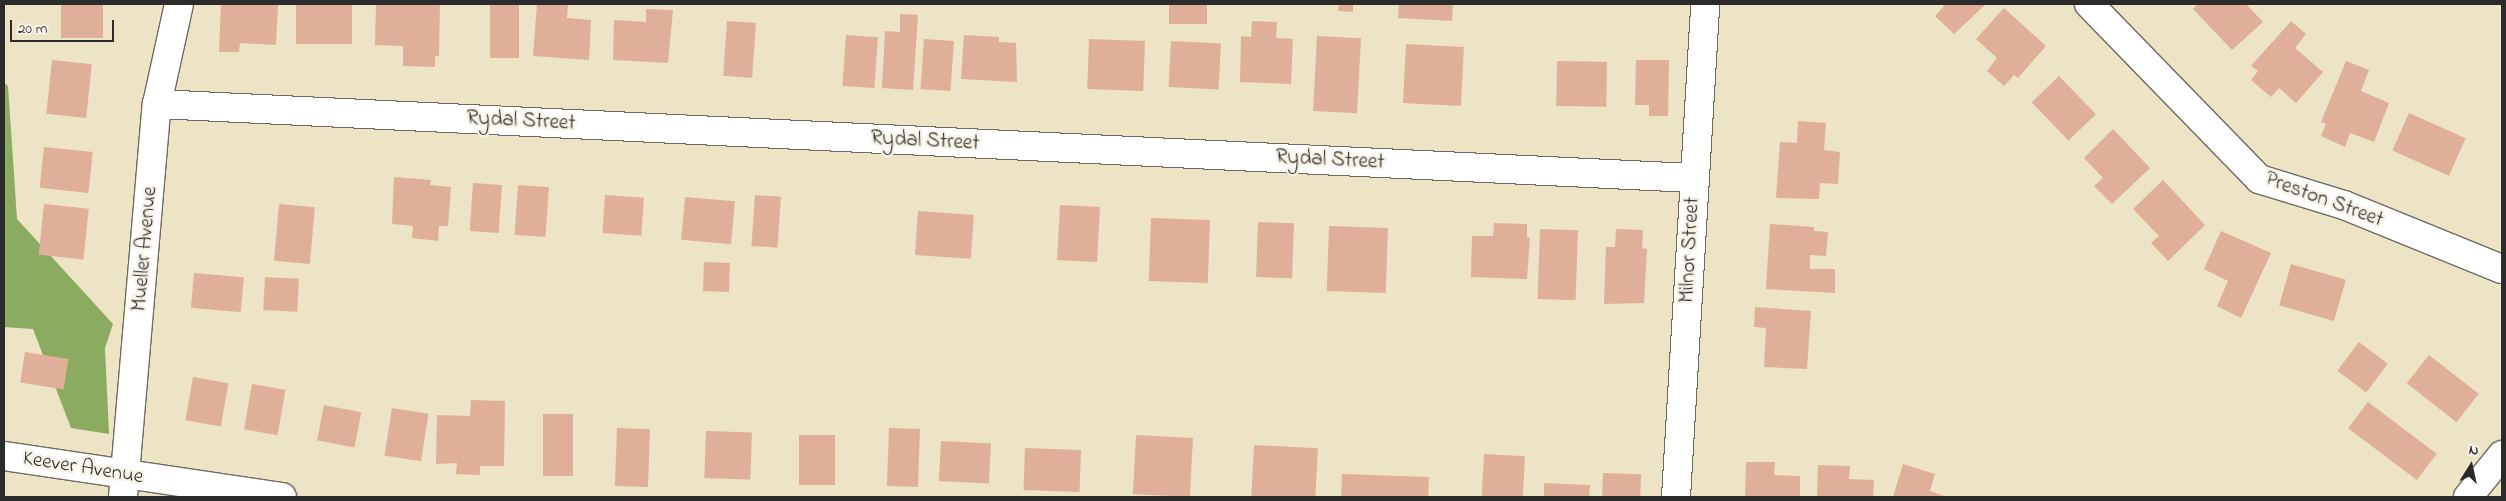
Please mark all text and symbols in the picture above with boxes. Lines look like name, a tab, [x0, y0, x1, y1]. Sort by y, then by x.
scale bar	[12, 10, 116, 42]
text: 20 m	[18, 18, 47, 40]
street label: Rydal Street	[466, 106, 576, 136]
street label: Rydal Street	[870, 126, 980, 156]
street label: Rydal Street	[1275, 145, 1385, 175]
street label: Preston Street	[2261, 167, 2387, 233]
street label: Mueller Avenue	[127, 186, 163, 312]
street label: Milnor Street	[1675, 196, 1705, 304]
text: N	[2467, 440, 2480, 462]
north arrow	[2446, 441, 2496, 491]
street label: Keever Avenue	[21, 446, 145, 490]

